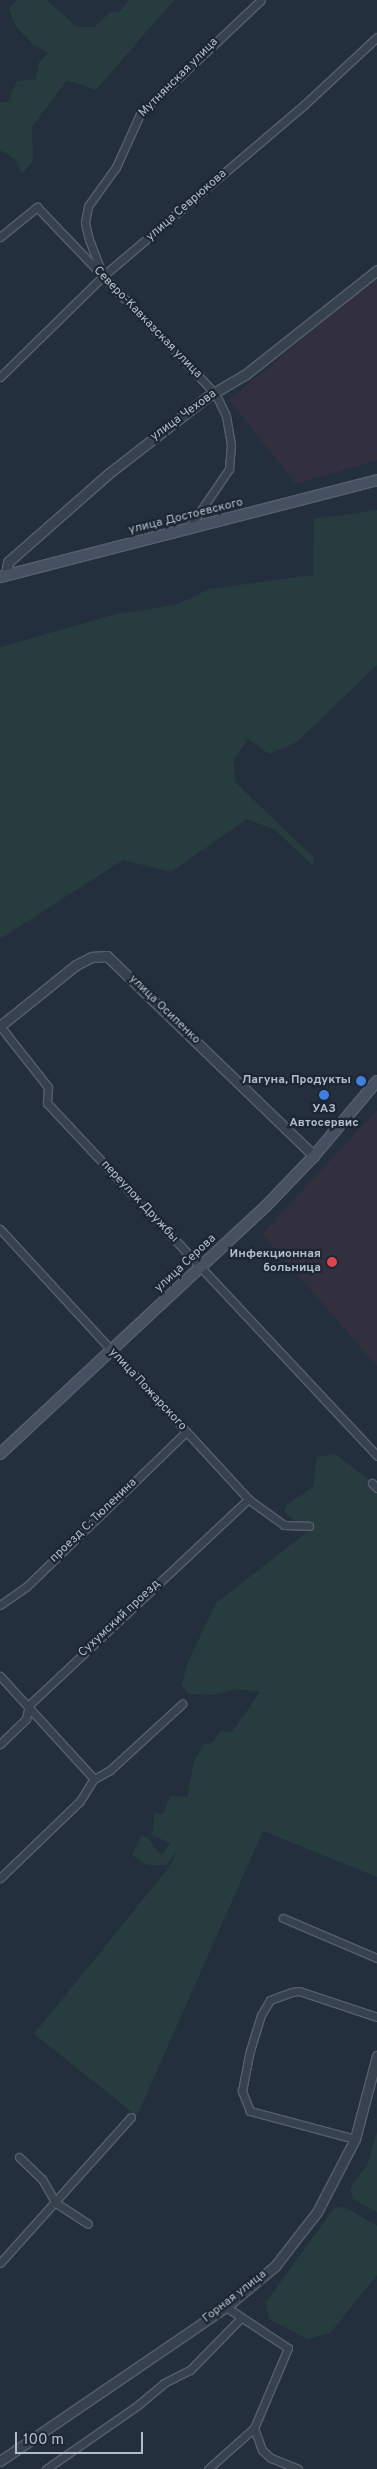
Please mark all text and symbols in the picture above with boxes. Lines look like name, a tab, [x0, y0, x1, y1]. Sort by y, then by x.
street label: Мутнянская улица	[136, 35, 222, 121]
street label: улица Севрюкова	[144, 167, 230, 245]
street label: Северо-Кавказская улица	[90, 264, 204, 382]
street label: улица Чехова	[148, 387, 220, 445]
street label: улица Достоевского	[127, 496, 245, 538]
street label: улица Осипенко	[125, 972, 203, 1048]
place label: Лагуна, Продукты	[242, 1074, 351, 1088]
marker: Лагуна, Продукты	[355, 1075, 367, 1087]
marker: УАЗ Автосервис	[318, 1089, 330, 1101]
place label: УАЗ Автосервис	[289, 1103, 359, 1131]
street label: переулок Дружбы	[97, 1158, 181, 1246]
street label: улица Серова	[152, 1232, 220, 1296]
place label: Инфекционная больница	[230, 1248, 321, 1276]
marker: Инфекционная больница	[325, 1255, 339, 1269]
street label: улица Пожарского	[105, 1346, 189, 1434]
street label: проезд С. Тюленина	[47, 1476, 141, 1566]
street label: Сухумский проезд	[76, 1577, 164, 1661]
street label: Горная улица	[200, 2268, 270, 2326]
scale bar	[18, 2422, 145, 2454]
text: 100 m	[23, 2431, 64, 2450]

